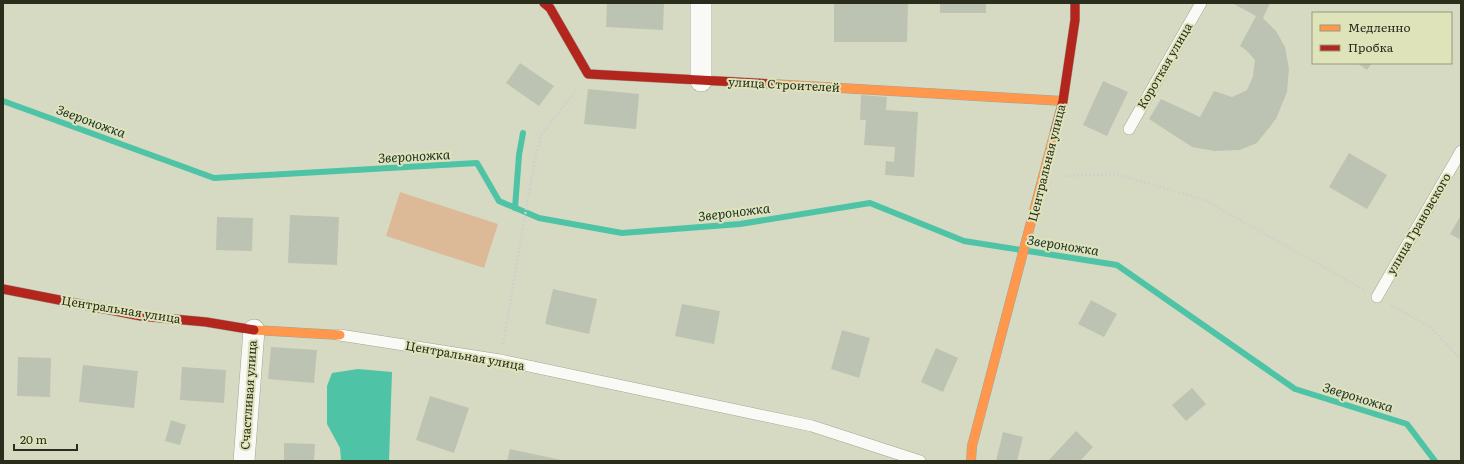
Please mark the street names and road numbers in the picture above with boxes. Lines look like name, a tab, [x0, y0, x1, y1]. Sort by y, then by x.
street label: Короткая улица	[1132, 19, 1196, 112]
street label: улица Строителей	[728, 72, 840, 96]
street label: Центральная улица	[1023, 101, 1069, 224]
street label: улица Грановского	[1382, 169, 1455, 278]
street label: Центральная улица	[60, 291, 183, 327]
street label: Центральная улица	[404, 336, 527, 374]
street label: Счастливая улица	[235, 339, 261, 450]

